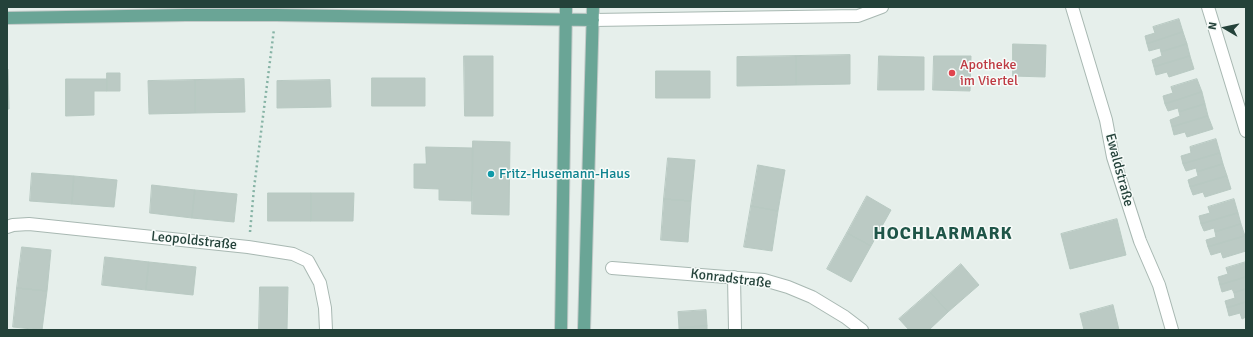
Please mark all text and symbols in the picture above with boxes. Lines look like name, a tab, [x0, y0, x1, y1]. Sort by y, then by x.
north arrow	[1205, 8, 1245, 48]
text: N	[1206, 21, 1220, 31]
place label: Apotheke im Viertel	[960, 57, 1018, 90]
marker: Apotheke im Viertel	[947, 68, 957, 78]
street label: Ewaldstraße	[1101, 132, 1137, 208]
place label: Fritz-Husemann-Haus	[499, 166, 630, 182]
marker: Fritz-Husemann-Haus	[486, 169, 496, 179]
district label: HOCHLARMARK	[873, 223, 1013, 245]
street label: Leopoldstraße	[150, 228, 238, 254]
street label: Konradstraße	[690, 266, 772, 292]

